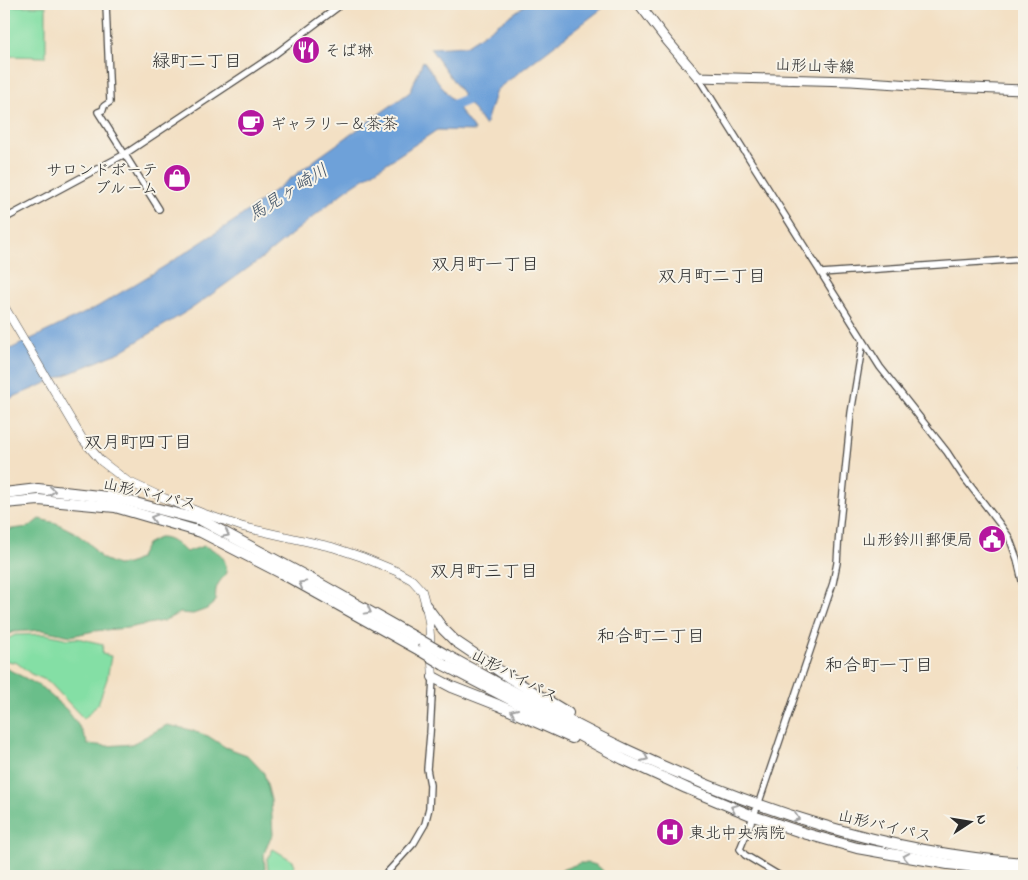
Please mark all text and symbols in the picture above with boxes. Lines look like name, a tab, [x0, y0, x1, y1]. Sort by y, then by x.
restaurant icon: そば琳	[291, 35, 321, 65]
place label: そば琳	[325, 40, 373, 64]
district label: 緑町二丁目	[152, 50, 242, 76]
street label: 山形山寺線	[775, 54, 855, 80]
cafe icon: ギャラリー＆茶茶	[236, 108, 266, 138]
place label: ギャラリー＆茶茶	[270, 113, 398, 137]
place label: サロンドボーテ ブルーム	[46, 159, 158, 201]
water label: 馬見ヶ崎川	[244, 159, 334, 229]
shop icon: サロンドボーテ ブルーム	[162, 163, 192, 193]
district label: 双月町一丁目	[431, 253, 539, 279]
district label: 双月町二丁目	[658, 265, 766, 291]
district label: 双月町四丁目	[84, 431, 192, 457]
street label: 山形バイパス	[100, 472, 199, 517]
one-way arrow	[49, 485, 57, 496]
one-way arrow	[150, 514, 158, 524]
public building icon: 山形鈴川郵便局	[977, 524, 1007, 554]
one-way arrow	[220, 527, 229, 537]
place label: 山形鈴川郵便局	[861, 529, 973, 553]
district label: 双月町三丁目	[430, 560, 538, 586]
one-way arrow	[298, 581, 307, 591]
one-way arrow	[363, 605, 372, 615]
district label: 和合町二丁目	[597, 625, 705, 651]
street label: 山形バイパス	[466, 644, 562, 710]
district label: 和合町一丁目	[825, 654, 933, 680]
one-way arrow	[510, 708, 519, 719]
one-way arrow	[640, 752, 649, 762]
north arrow	[946, 798, 996, 848]
one-way arrow	[730, 804, 739, 815]
street label: 山形バイパス	[835, 804, 934, 849]
one-way arrow	[791, 812, 800, 822]
text: N	[970, 813, 993, 826]
hospital icon: 東北中央病院	[655, 817, 685, 847]
place label: 東北中央病院	[689, 822, 785, 846]
one-way arrow	[902, 853, 911, 863]

